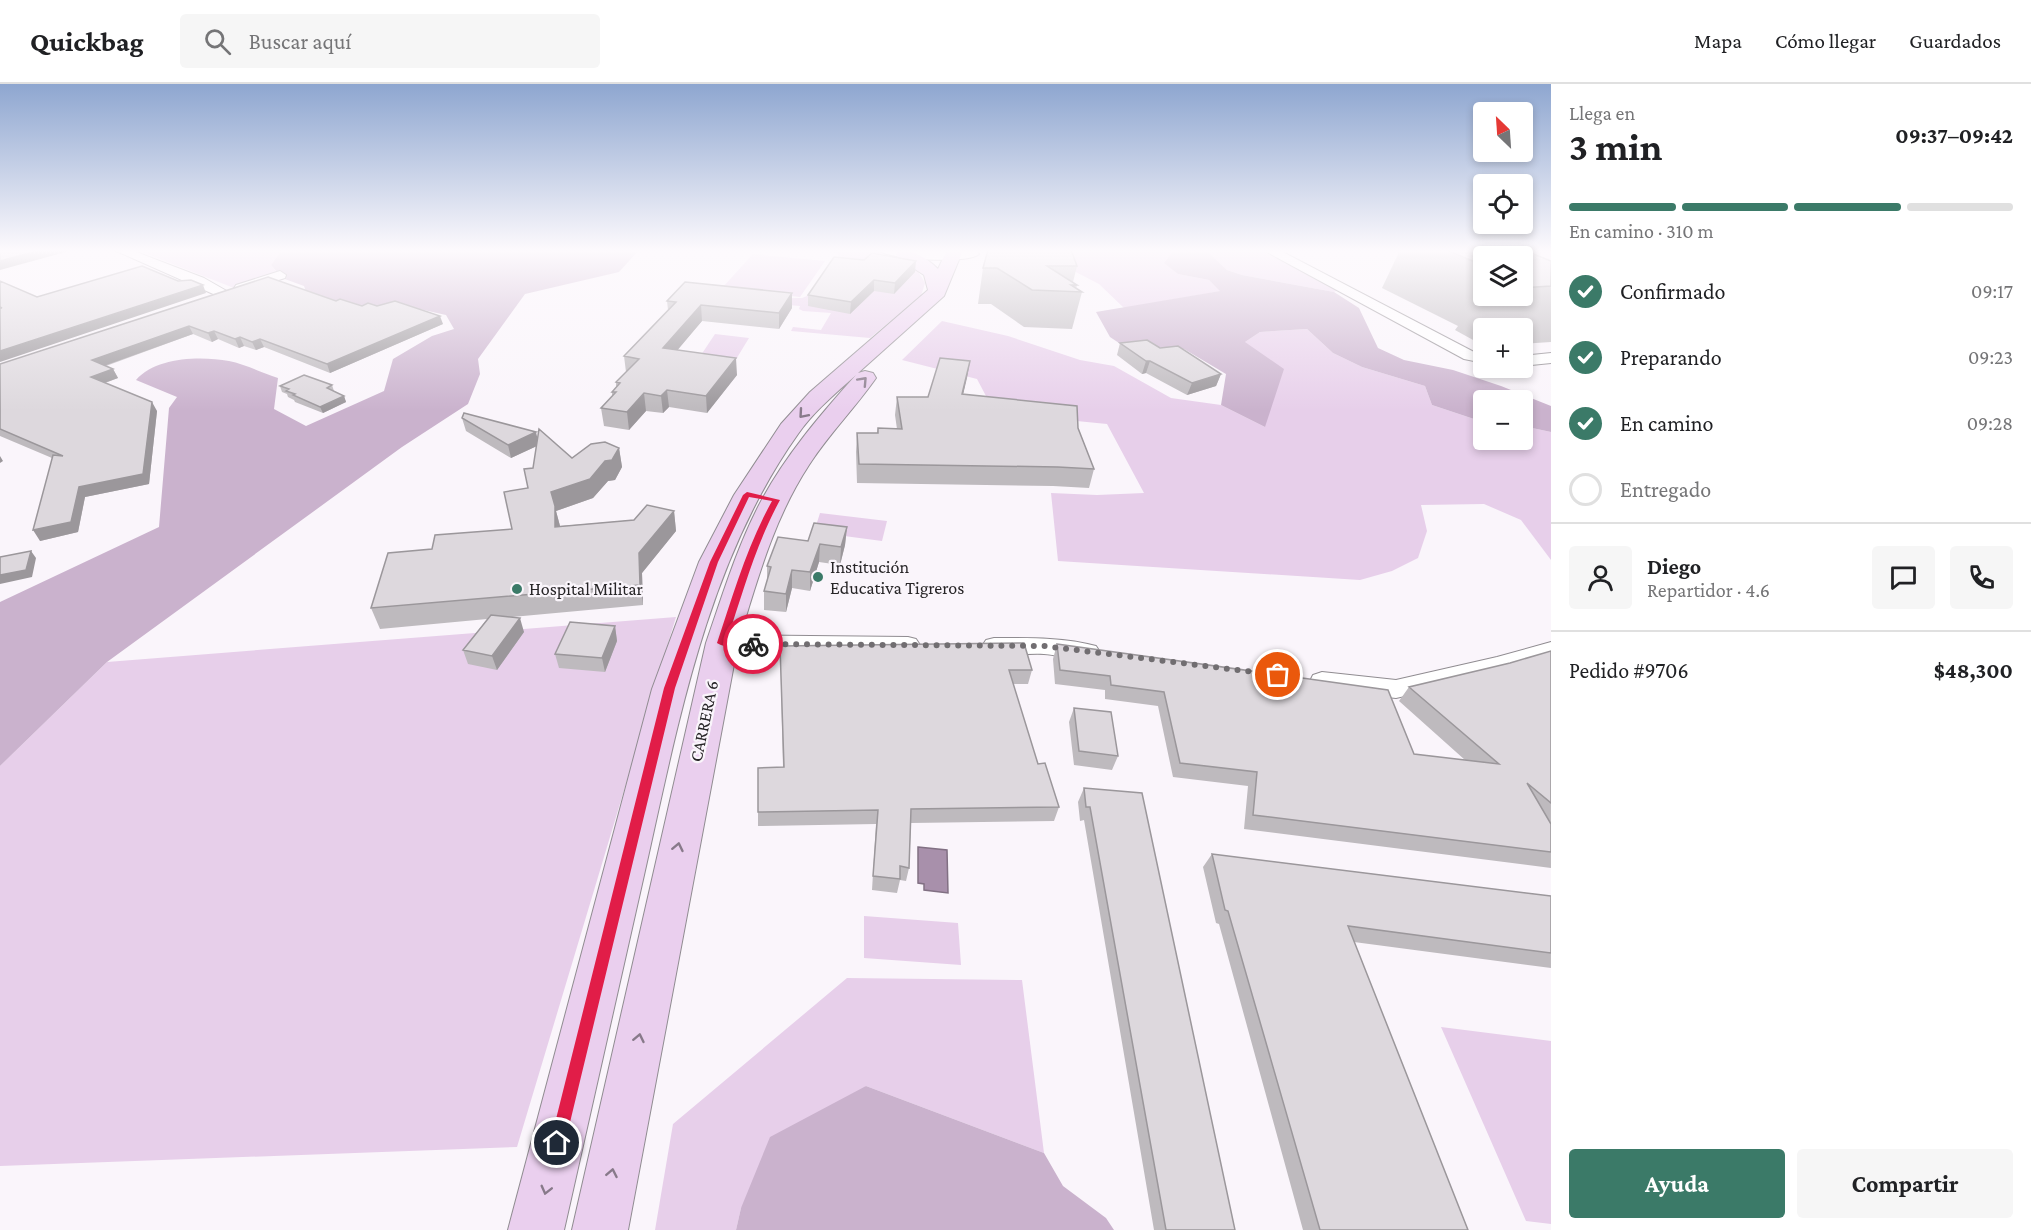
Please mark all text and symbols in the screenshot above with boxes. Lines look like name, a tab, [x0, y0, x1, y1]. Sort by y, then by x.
search box	[180, 14, 600, 68]
icon: search	[201, 25, 234, 58]
text: Quickbag	[30, 26, 144, 57]
text: Buscar aquí	[249, 29, 351, 54]
text: Mapa	[1694, 29, 1742, 53]
text: Cómo llegar	[1775, 29, 1876, 53]
text: Guardados	[1909, 29, 2001, 53]
north arrow	[1473, 102, 1533, 162]
map controls	[1473, 102, 1533, 450]
text: Llega en	[1569, 102, 1635, 124]
text: 09:37–09:42	[1895, 123, 2013, 148]
text: 3 min	[1569, 125, 1662, 168]
button: locate	[1473, 174, 1533, 234]
text: En camino · 310 m	[1569, 220, 1713, 242]
button: layers	[1473, 246, 1533, 306]
icon: check	[1569, 275, 1602, 308]
text: Confirmado	[1620, 279, 1726, 304]
text: 09:17	[1971, 280, 2013, 302]
button: +	[1473, 318, 1533, 378]
icon: check	[1569, 341, 1602, 374]
text: Preparando	[1620, 345, 1722, 370]
text: 09:23	[1968, 346, 2013, 368]
one-way arrow	[856, 377, 867, 388]
button: −	[1473, 390, 1533, 450]
one-way arrow	[799, 407, 810, 418]
icon: check	[1569, 407, 1602, 440]
text: En camino	[1620, 411, 1713, 436]
text: 09:28	[1967, 412, 2013, 434]
text: Entregado	[1620, 477, 1711, 502]
button: person	[1569, 546, 1632, 609]
button: chat	[1872, 546, 1935, 609]
button: phone	[1950, 546, 2013, 609]
text: Diego	[1647, 554, 1701, 579]
place label: Institución Educativa Tigreros	[830, 557, 964, 598]
marker: Institución Educativa Tigreros	[811, 570, 825, 584]
place label: Hospital Militar	[529, 579, 644, 599]
text: Repartidor · 4.6	[1647, 579, 1770, 601]
marker: Hospital Militar	[510, 582, 524, 596]
courier	[723, 614, 783, 674]
icon: bike	[737, 628, 770, 661]
pin	[1252, 649, 1303, 700]
icon: bag	[1261, 658, 1294, 691]
text: Pedido #9706	[1569, 658, 1689, 683]
text: $48,300	[1934, 658, 2013, 683]
street label: CARRERA 6	[686, 679, 722, 763]
one-way arrow	[671, 842, 684, 852]
one-way arrow	[631, 1033, 644, 1043]
pin	[531, 1117, 582, 1168]
icon: home	[540, 1126, 573, 1159]
button: Ayuda	[1569, 1149, 1785, 1218]
button: Compartir	[1797, 1149, 2013, 1218]
one-way arrow	[605, 1168, 618, 1178]
one-way arrow	[540, 1185, 553, 1195]

